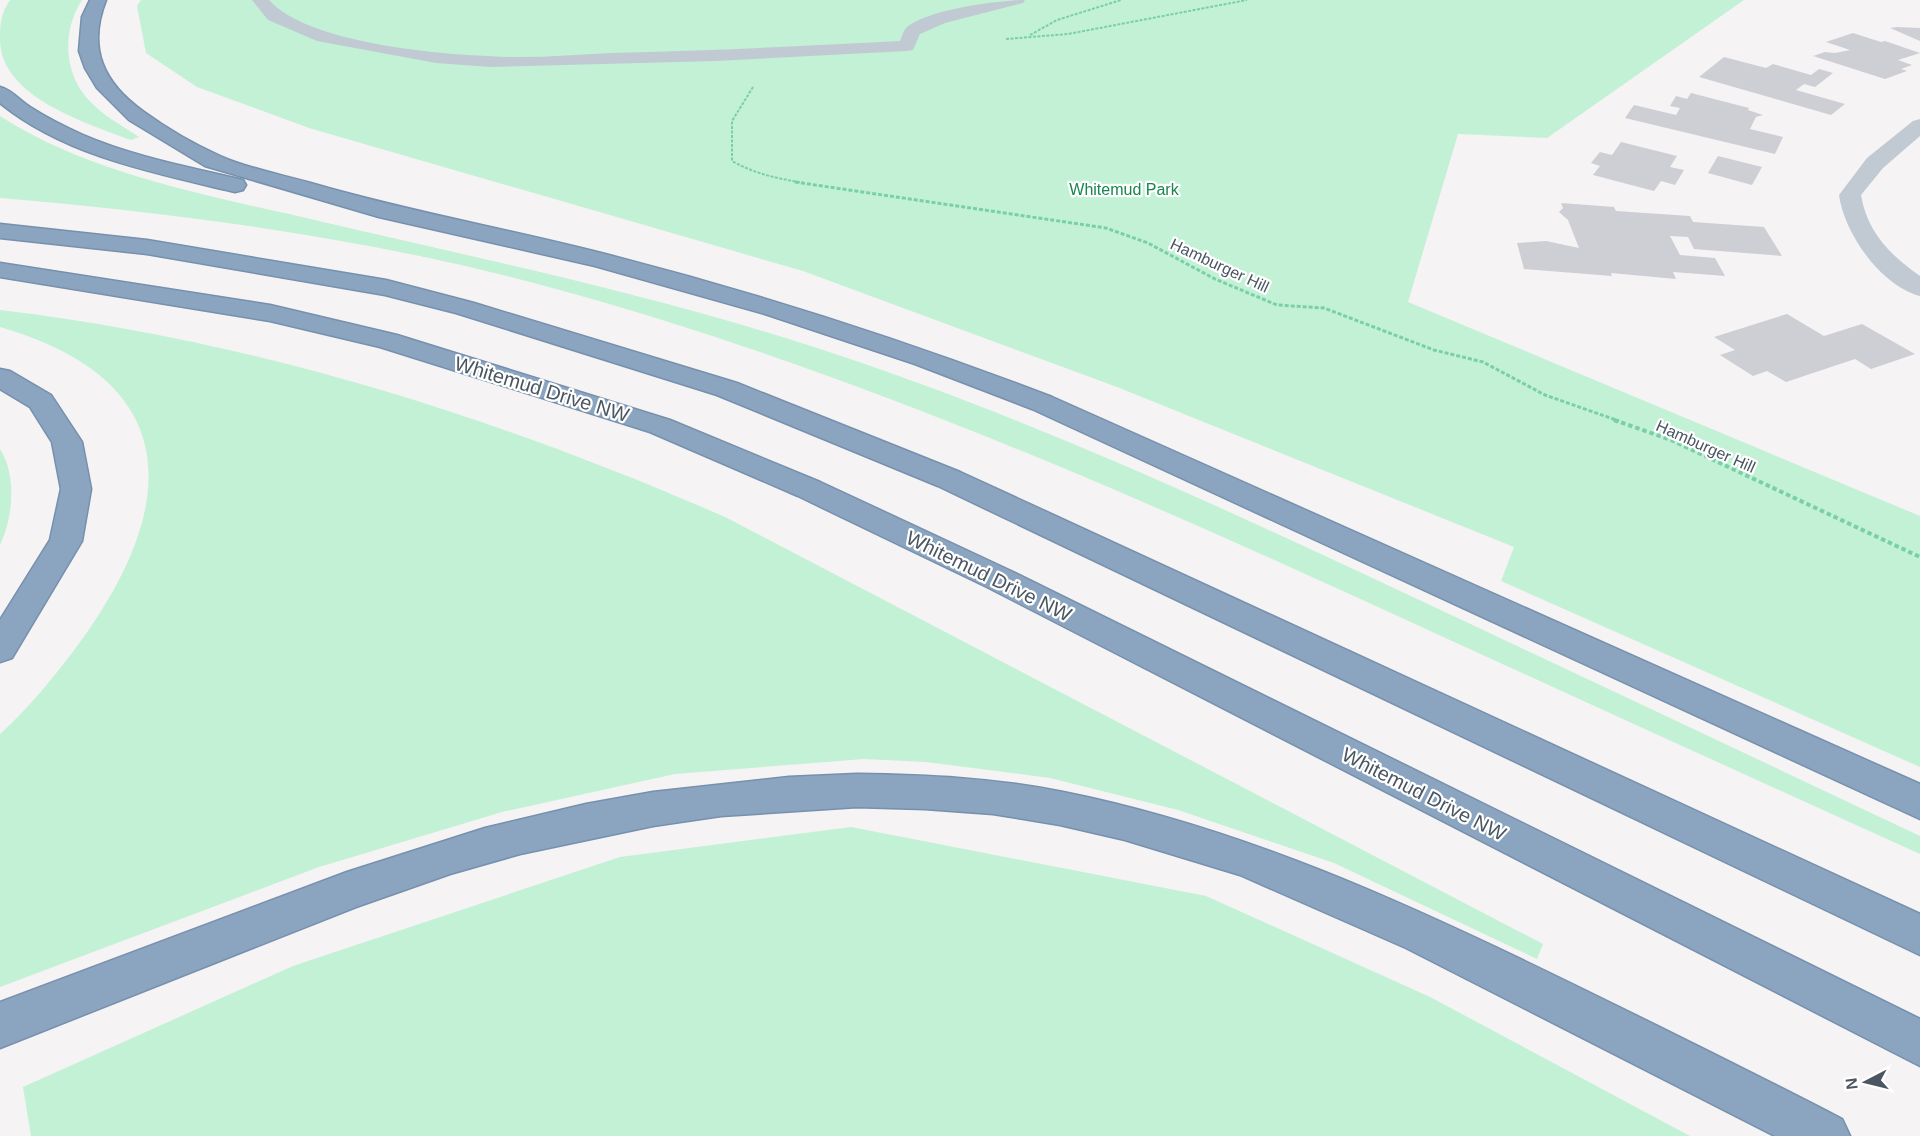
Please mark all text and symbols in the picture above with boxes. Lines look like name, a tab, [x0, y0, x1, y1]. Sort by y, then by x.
park label: Whitemud Park	[1069, 181, 1180, 198]
street label: Hamburger Hill	[1168, 235, 1272, 296]
street label: Whitemud Drive NW	[452, 352, 632, 426]
street label: Hamburger Hill	[1654, 417, 1758, 476]
street label: Whitemud Drive NW	[903, 526, 1075, 626]
street label: Whitemud Drive NW	[1338, 743, 1510, 845]
north arrow	[1836, 1052, 1896, 1112]
text: N	[1842, 1077, 1861, 1091]

